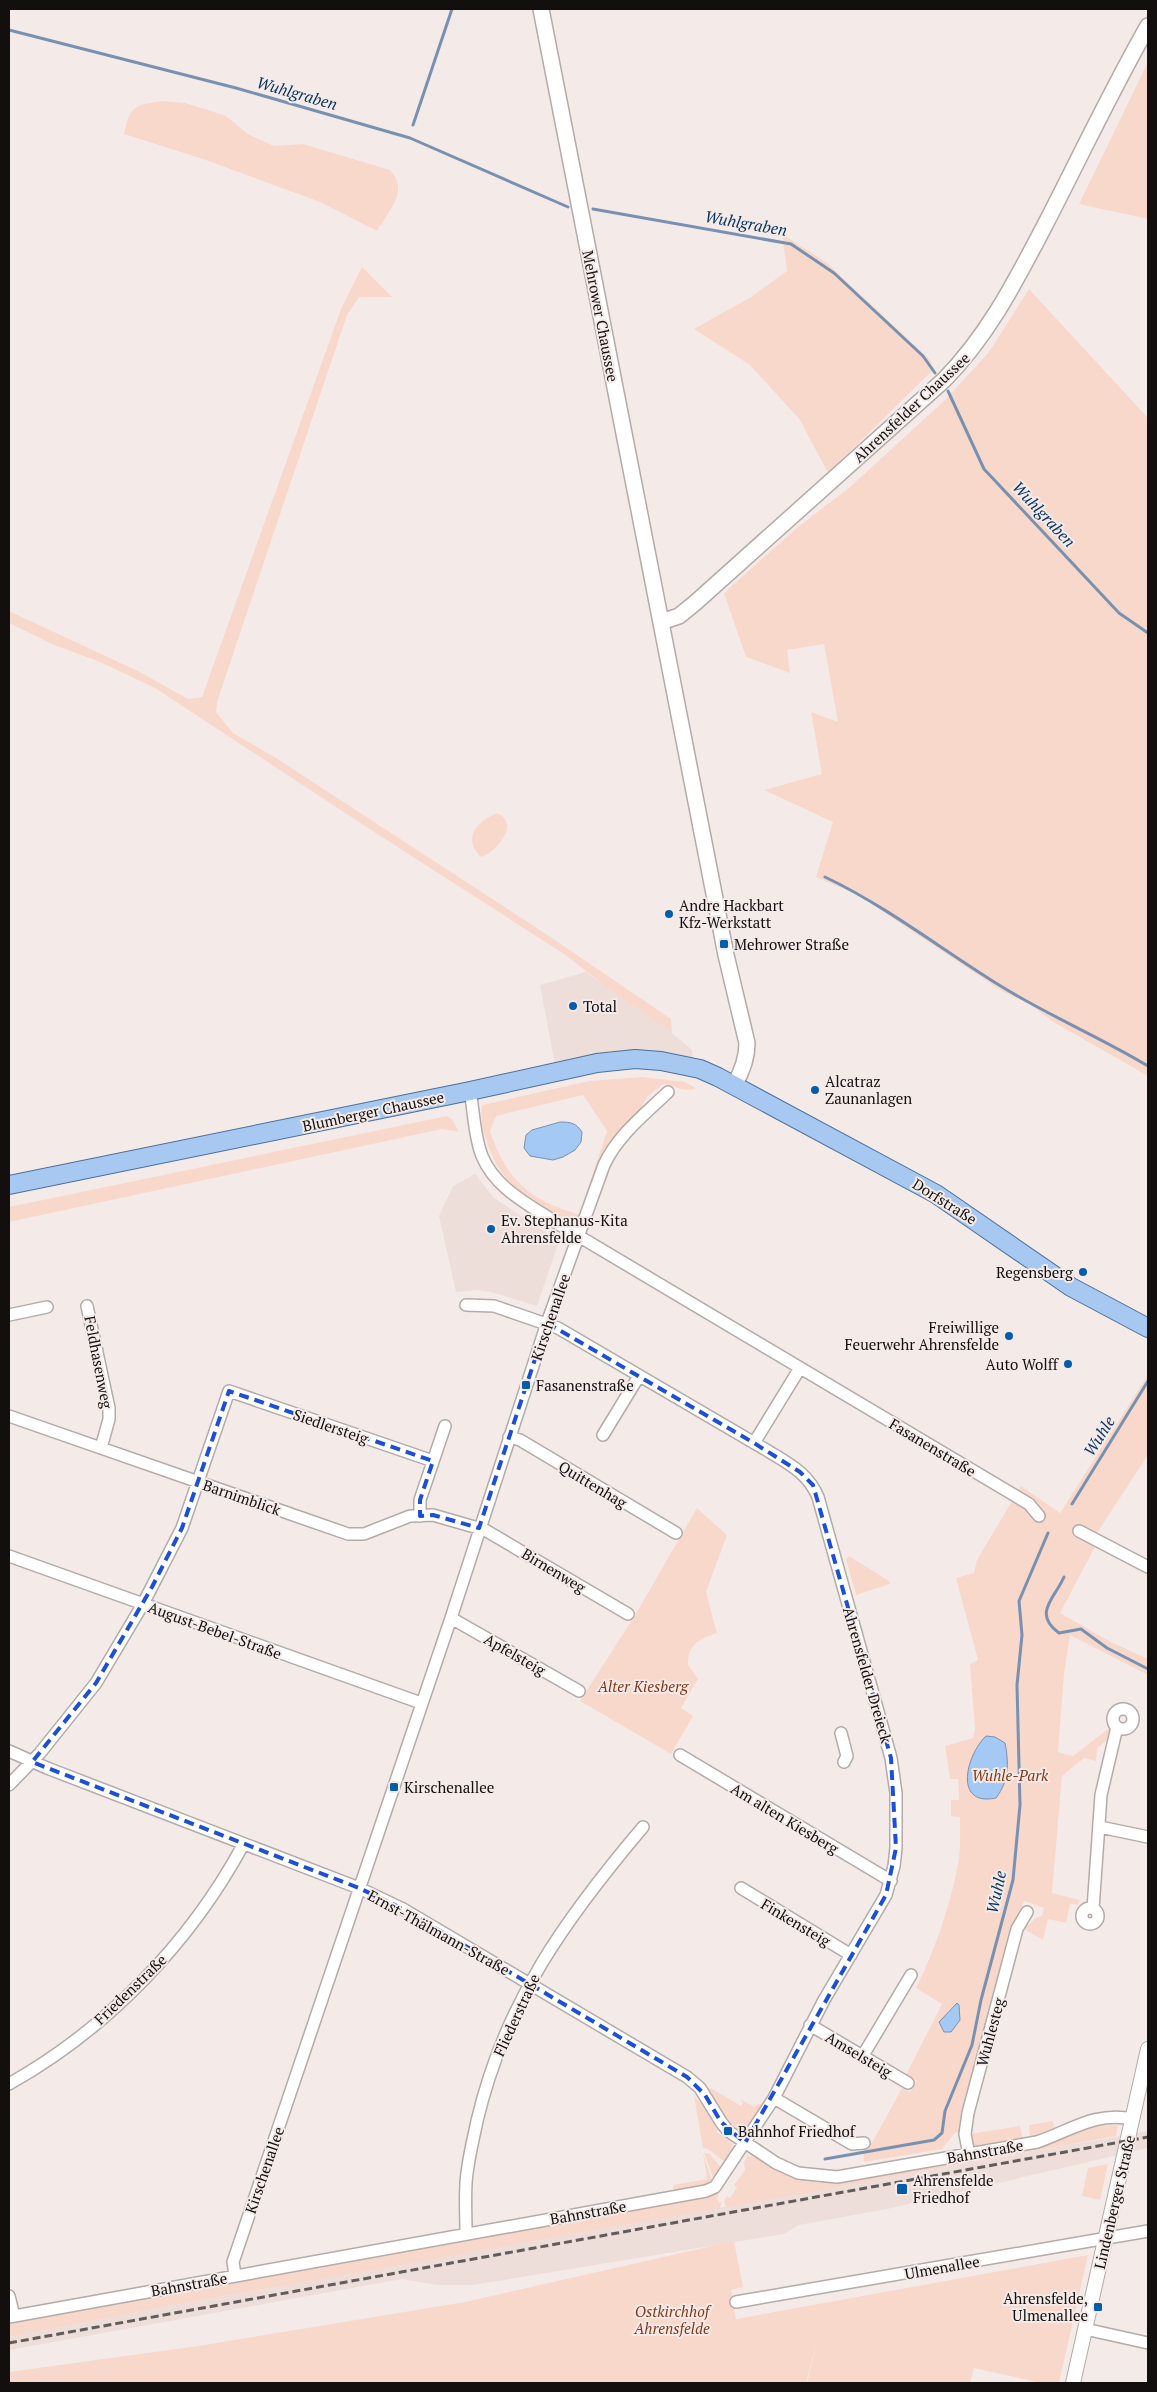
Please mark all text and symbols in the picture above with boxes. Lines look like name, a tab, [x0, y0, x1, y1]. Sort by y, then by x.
water label: Wuhlgraben	[254, 71, 340, 115]
water label: Wuhlgraben	[703, 205, 789, 241]
street label: Mehrower Chaussee	[578, 248, 624, 384]
street label: Ahrensfelder Chaussee	[848, 348, 974, 466]
water label: Wuhlgraben	[1008, 476, 1080, 552]
place label: Andre Hackbart Kfz-Werkstatt	[679, 895, 784, 932]
marker: Andre Hackbart Kfz-Werkstatt	[663, 908, 675, 920]
place label: Mehrower Straße	[734, 934, 849, 954]
marker: Mehrower Straße	[718, 938, 730, 950]
place label: Total	[583, 996, 617, 1016]
marker: Total	[567, 1000, 579, 1012]
place label: Alcatraz Zaunanlagen	[825, 1071, 912, 1108]
marker: Alcatraz Zaunanlagen	[809, 1084, 821, 1096]
street label: Blumberger Chaussee	[300, 1086, 446, 1136]
street label: Dorfstraße	[909, 1173, 981, 1229]
place label: Ev. Stephanus-Kita Ahrensfelde	[501, 1210, 628, 1247]
marker: Ev. Stephanus-Kita Ahrensfelde	[485, 1223, 497, 1235]
place label: Regensberg	[996, 1262, 1074, 1282]
marker: Regensberg	[1077, 1266, 1089, 1278]
street label: Kirschenallee	[526, 1271, 574, 1363]
street label: Feldhasenweg	[80, 1314, 118, 1411]
place label: Freiwillige Feuerwehr Ahrensfelde	[844, 1317, 999, 1354]
marker: Freiwillige Feuerwehr Ahrensfelde	[1003, 1330, 1015, 1342]
place label: Auto Wolff	[986, 1354, 1059, 1374]
marker: Auto Wolff	[1062, 1358, 1074, 1370]
place label: Fasanenstraße	[536, 1375, 634, 1395]
marker: Fasanenstraße	[520, 1379, 532, 1391]
street label: Siedlersteig	[291, 1404, 372, 1449]
water label: Wuhle	[1078, 1412, 1120, 1460]
street label: Fasanenstraße	[886, 1413, 980, 1481]
street label: Quittenhag	[555, 1456, 632, 1513]
street label: Barnimblick	[201, 1474, 284, 1520]
street label: Birnenweg	[518, 1543, 591, 1597]
street label: August-Bebel-Straße	[146, 1597, 284, 1663]
street label: Ahrensfelder Dreieck	[839, 1605, 897, 1746]
street label: Apfelsteig	[481, 1628, 550, 1680]
park label: Alter Kiesberg	[597, 1676, 690, 1696]
park label: Wuhle-Park	[972, 1765, 1049, 1785]
place label: Kirschenallee	[404, 1777, 494, 1797]
street label: Am alten Kiesberg	[727, 1778, 843, 1859]
marker: Kirschenallee	[388, 1781, 400, 1793]
water label: Wuhle	[981, 1869, 1011, 1915]
street label: Ernst-Thälmann-Straße	[365, 1885, 513, 1979]
street label: Finkensteig	[758, 1893, 835, 1951]
street label: Friedenstraße	[90, 1949, 170, 2029]
street label: Fliederstraße	[488, 1970, 544, 2060]
street label: Wuhlesteg	[971, 1995, 1009, 2068]
street label: Amselsteig	[822, 2026, 897, 2082]
place label: Bahnhof Friedhof	[738, 2121, 856, 2141]
street label: Kirschenallee	[240, 2124, 288, 2216]
marker: Bahnhof Friedhof	[722, 2125, 734, 2137]
street label: Lindenberger Straße	[1089, 2133, 1139, 2271]
street label: Bahnstraße	[945, 2134, 1025, 2168]
place label: Ahrensfelde Friedhof	[913, 2170, 994, 2207]
marker: Ahrensfelde Friedhof	[895, 2182, 909, 2196]
street label: Bahnstraße	[548, 2195, 628, 2229]
street label: Ulmenallee	[903, 2251, 981, 2283]
street label: Bahnstraße	[149, 2267, 229, 2301]
place label: Ahrensfelde, Ulmenallee	[1003, 2288, 1088, 2325]
park label: Ostkirchhof Ahrensfelde	[633, 2301, 712, 2338]
marker: Ahrensfelde, Ulmenallee	[1092, 2301, 1104, 2313]

